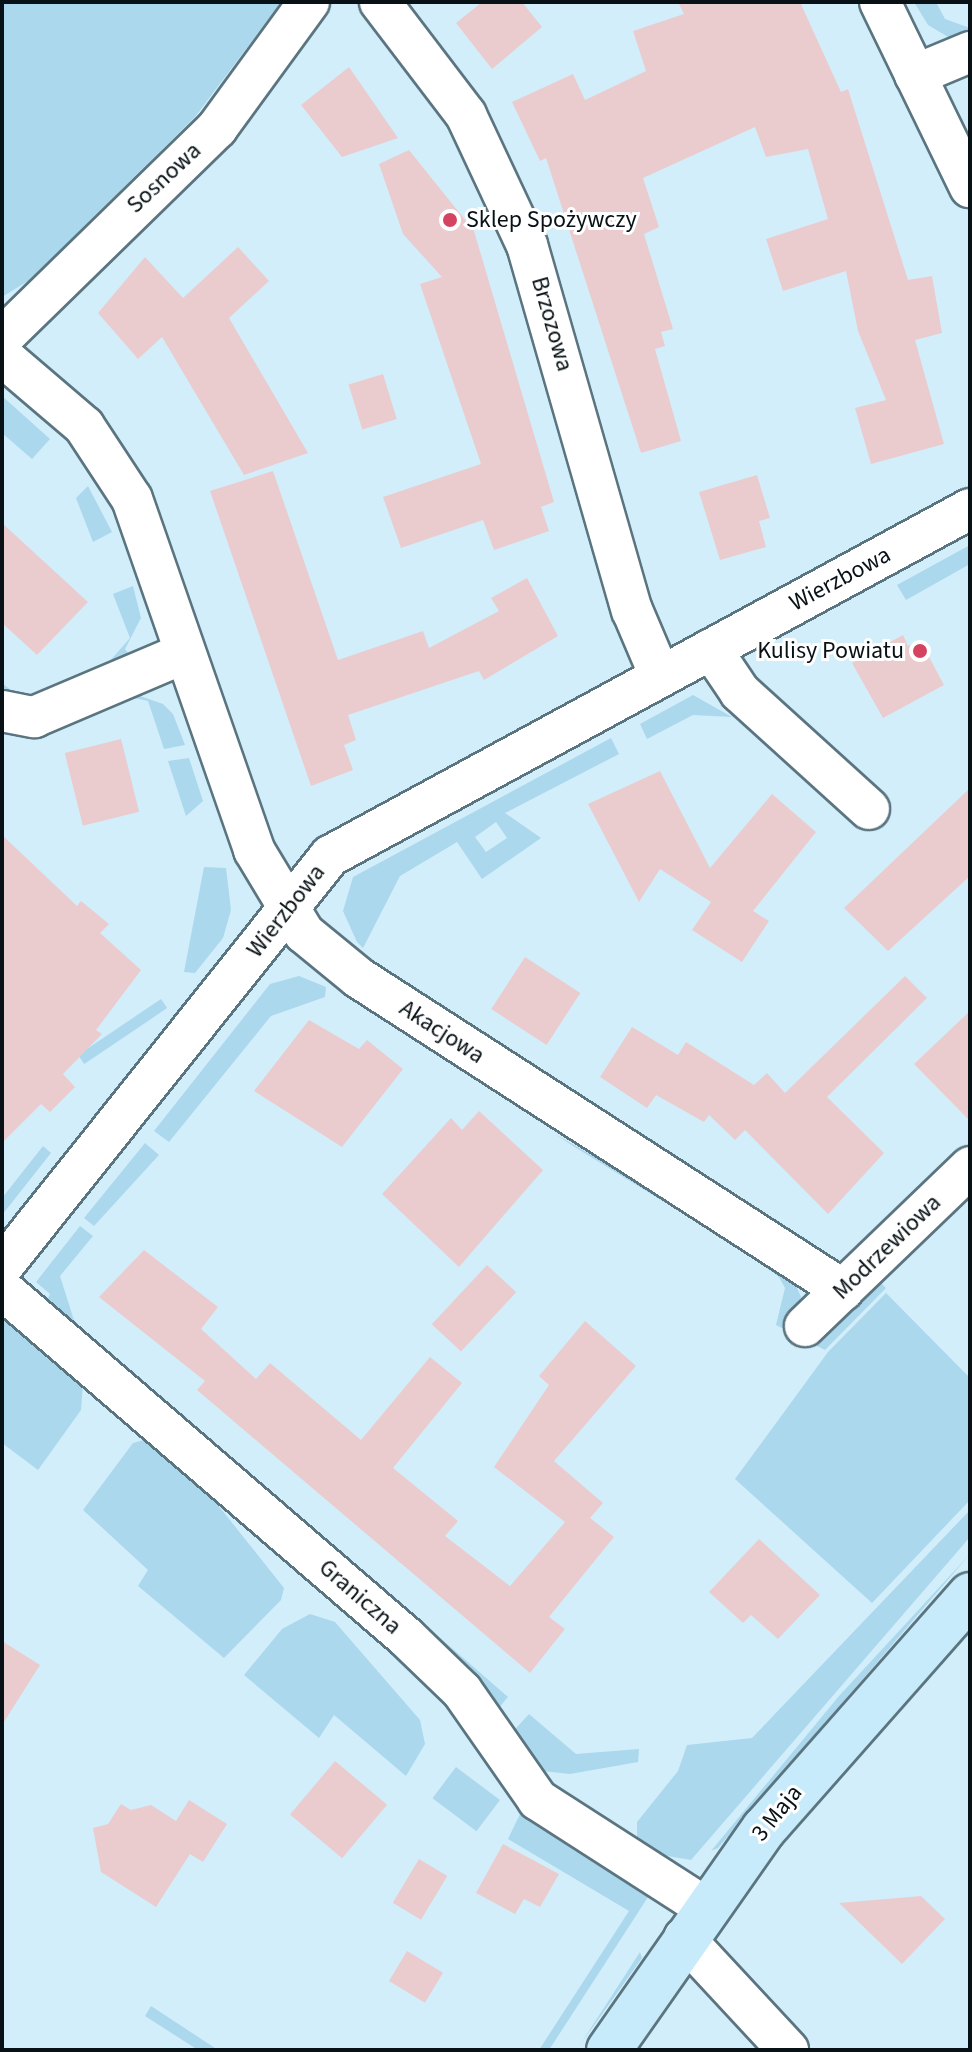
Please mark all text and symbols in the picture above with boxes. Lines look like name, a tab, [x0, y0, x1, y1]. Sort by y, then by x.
street label: Sosnowa	[121, 136, 207, 220]
place label: Sklep Spożywczy	[466, 206, 637, 234]
marker: Sklep Spożywczy	[441, 211, 459, 229]
street label: Brzozowa	[525, 273, 579, 375]
street label: Wierzbowa	[784, 540, 896, 618]
place label: Kulisy Powiatu	[757, 637, 904, 665]
marker: Kulisy Powiatu	[911, 642, 929, 660]
street label: Wierzbowa	[241, 859, 331, 963]
street label: Akacjowa	[394, 994, 490, 1070]
street label: Modrzewiowa	[827, 1188, 947, 1306]
street label: Graniczna	[313, 1553, 407, 1641]
street label: 3 Maja	[746, 1779, 808, 1847]

